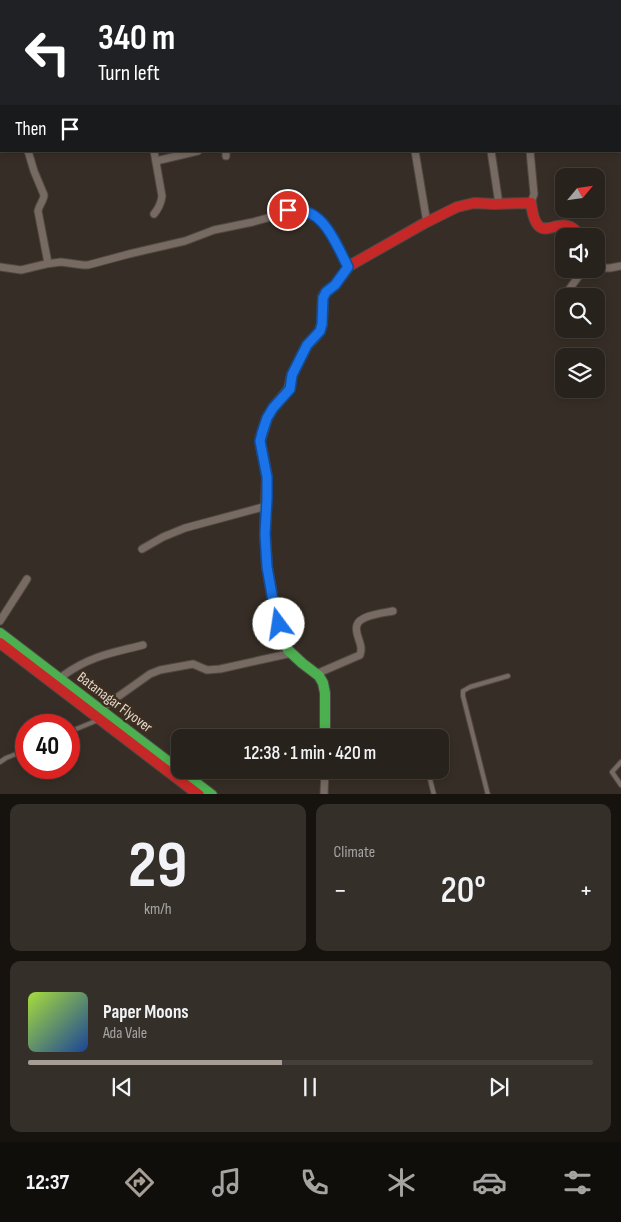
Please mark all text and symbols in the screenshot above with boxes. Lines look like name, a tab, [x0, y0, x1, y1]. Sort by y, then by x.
text: 340 m	[98, 17, 175, 60]
icon: left	[15, 20, 80, 85]
text: Turn left	[98, 60, 160, 87]
icon: arrive	[56, 115, 84, 143]
text: Then	[15, 118, 46, 141]
north arrow	[555, 168, 605, 218]
map controls	[555, 168, 605, 398]
pin	[267, 189, 309, 231]
icon: arrive	[274, 196, 302, 224]
button: sound	[555, 228, 605, 278]
button: search	[555, 288, 605, 338]
button: layers	[555, 348, 605, 398]
position arrow	[252, 597, 304, 649]
street label: Batanagar Flyover	[73, 668, 157, 737]
speed limit sign: 40	[15, 714, 80, 779]
text: 12:38 · 1 min · 420 m	[244, 742, 376, 765]
text: 29	[128, 828, 187, 906]
text: Climate	[334, 843, 375, 862]
text: 20°	[441, 868, 486, 913]
text: −	[334, 874, 347, 907]
text: +	[579, 874, 593, 907]
text: km/h	[144, 900, 172, 919]
text: Paper Moons	[103, 1001, 189, 1024]
text: Ada Vale	[103, 1024, 147, 1043]
icon: previous	[108, 1073, 136, 1101]
icon: pause	[296, 1073, 324, 1101]
icon: next	[485, 1073, 513, 1101]
icon: directions	[122, 1165, 157, 1200]
icon: music	[209, 1165, 244, 1200]
icon: phone	[297, 1165, 332, 1200]
icon: climate	[384, 1165, 419, 1200]
icon: car	[472, 1165, 507, 1200]
icon: filters	[560, 1165, 595, 1200]
text: 12:37	[26, 1169, 69, 1196]

